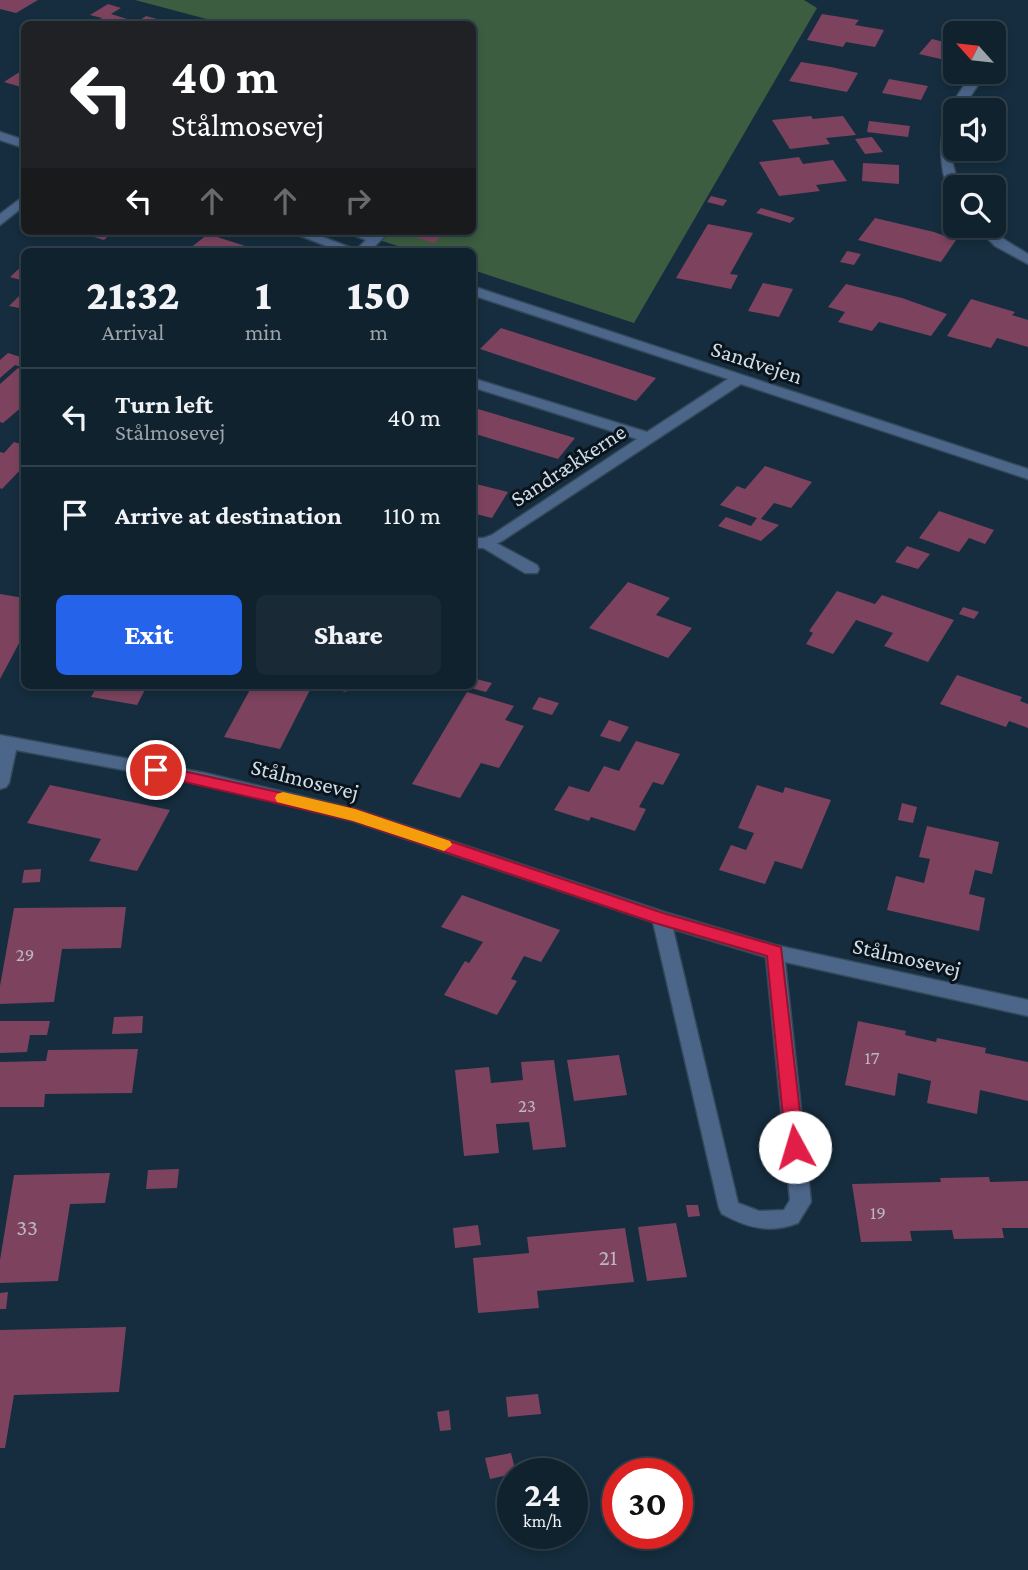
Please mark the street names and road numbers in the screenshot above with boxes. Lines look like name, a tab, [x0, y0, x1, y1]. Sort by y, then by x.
street label: Sandvejen	[708, 335, 806, 389]
street label: Sandrækkerne	[506, 418, 630, 512]
street label: Stålmosevej	[248, 753, 362, 805]
street label: Stålmosevej	[850, 932, 964, 982]

